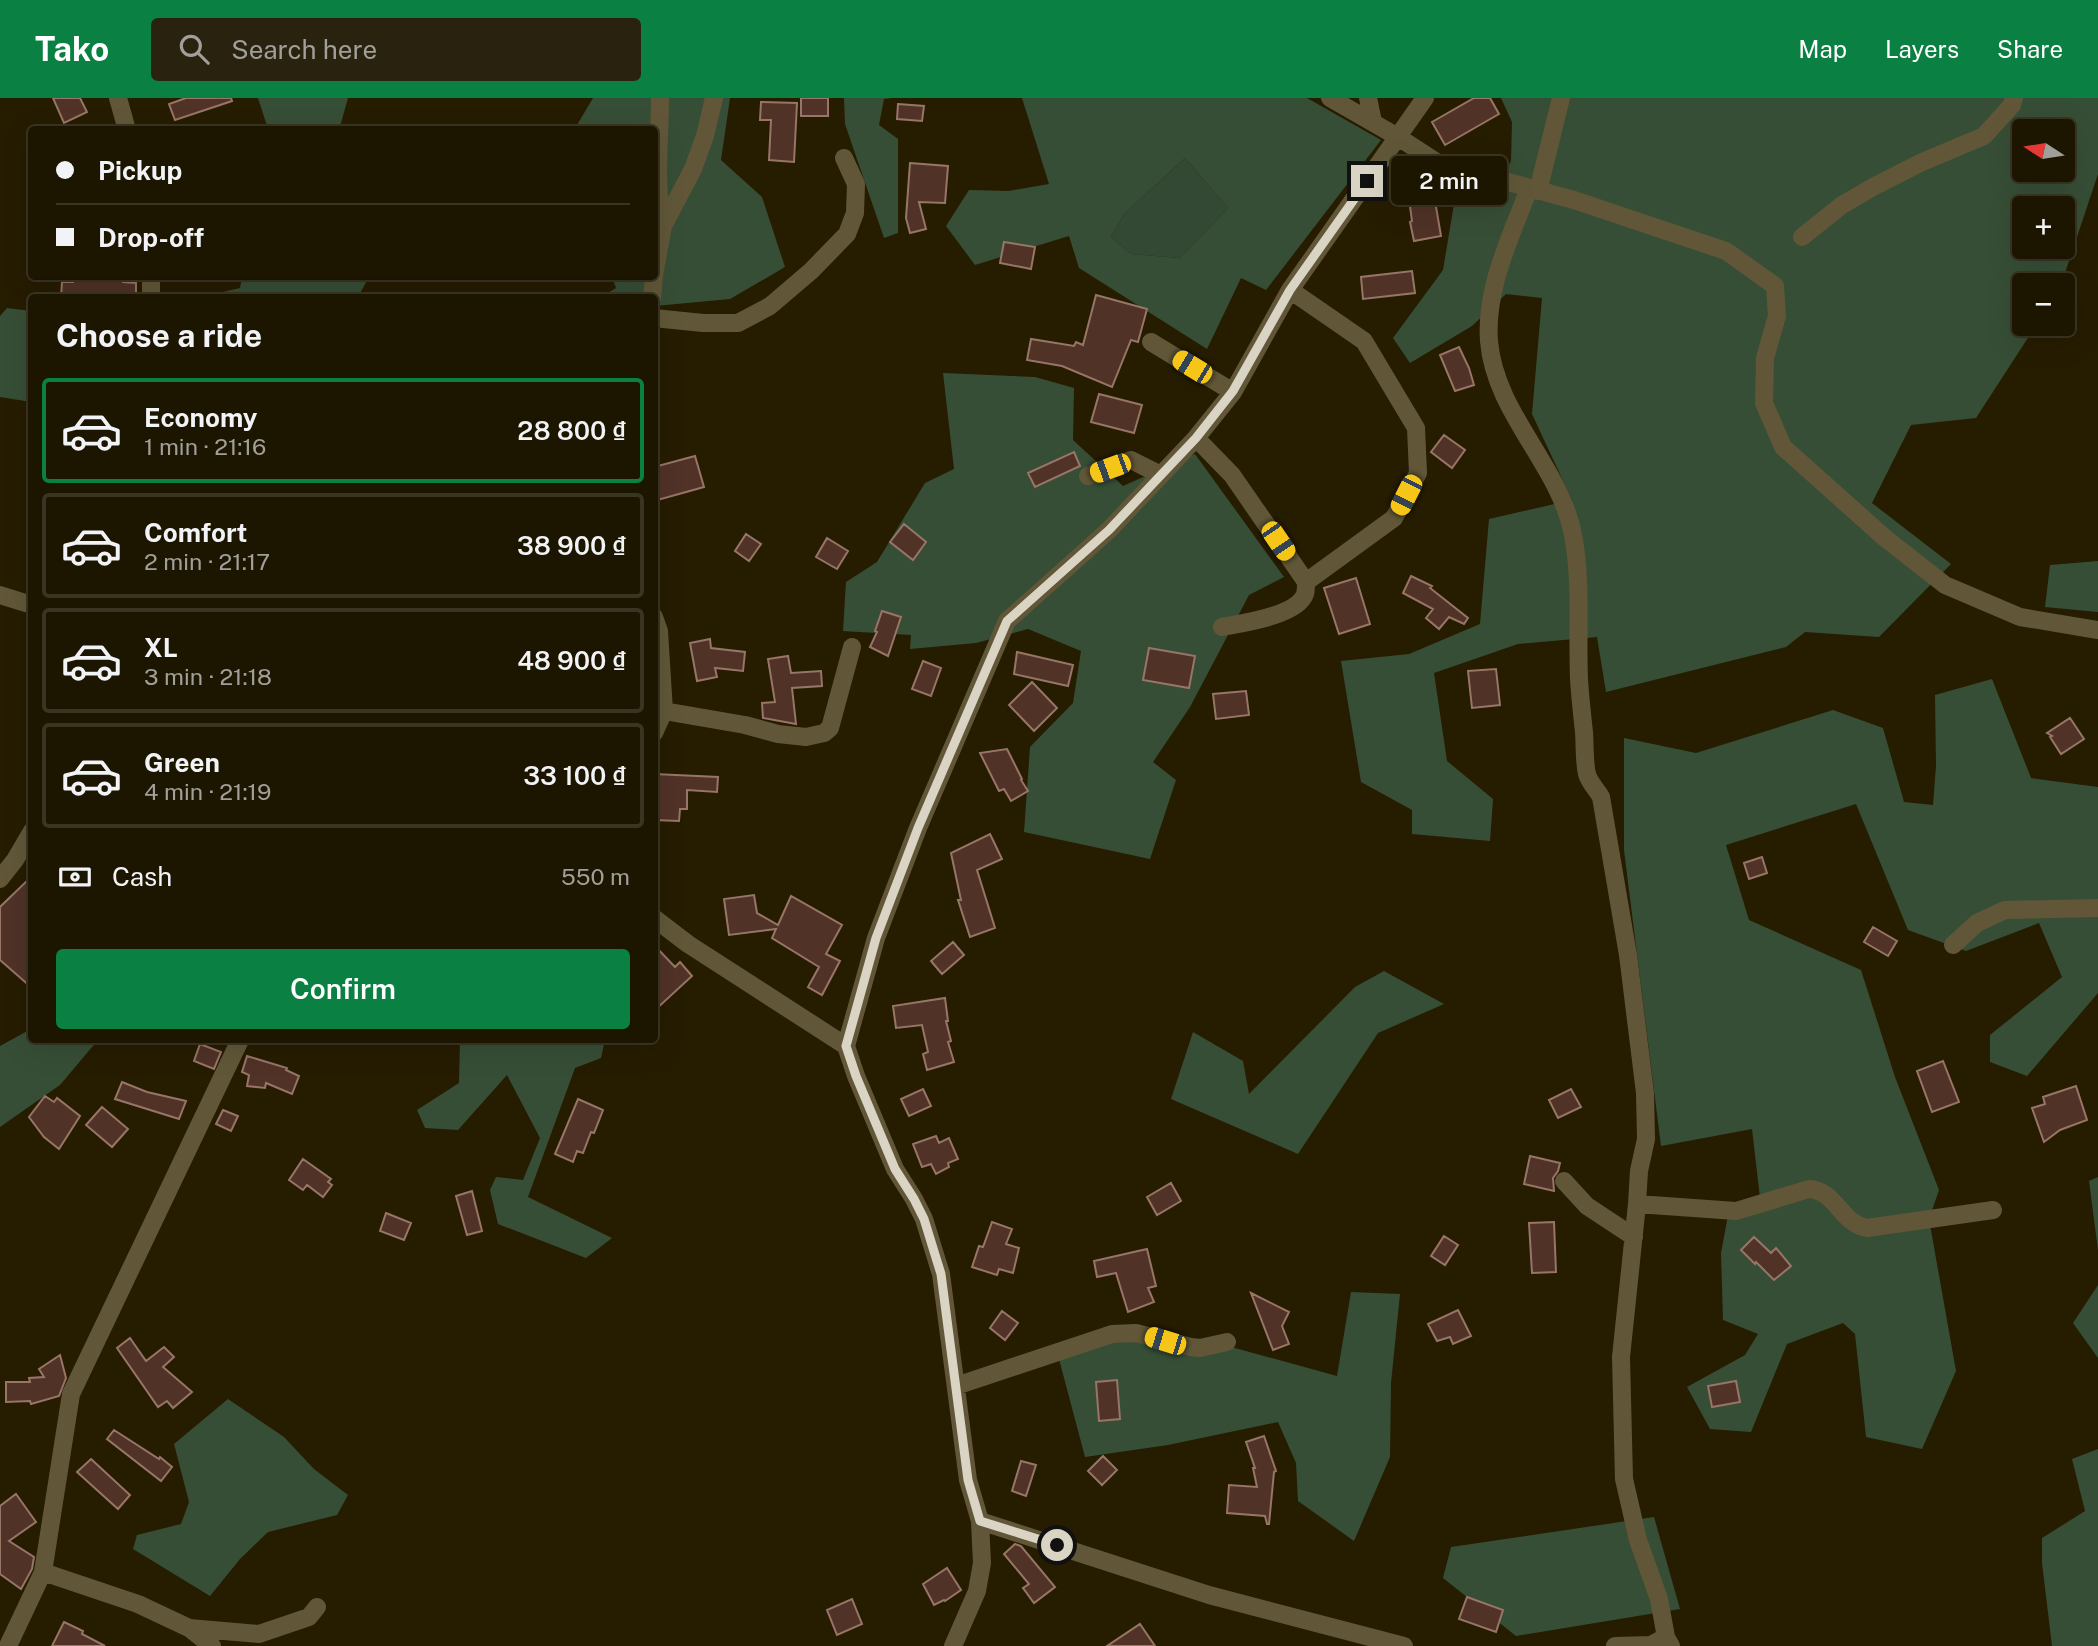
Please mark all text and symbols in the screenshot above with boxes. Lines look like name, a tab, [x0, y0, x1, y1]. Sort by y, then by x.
search box	[151, 18, 641, 81]
text: Tako	[35, 30, 109, 68]
icon: search	[175, 30, 213, 68]
text: Search here	[231, 34, 377, 65]
text: Map	[1798, 35, 1847, 63]
text: Layers	[1885, 35, 1959, 63]
text: Share	[1997, 35, 2063, 63]
north arrow	[2012, 119, 2076, 182]
map controls	[2012, 119, 2075, 336]
text: Pickup	[98, 155, 182, 186]
callout: 2 min	[1392, 156, 1507, 206]
route end	[1351, 165, 1383, 197]
text: 2 min	[1419, 167, 1479, 194]
button: +	[2012, 196, 2075, 259]
text: Drop-off	[98, 222, 204, 253]
button: −	[2012, 273, 2075, 336]
text: Choose a ride	[56, 317, 262, 354]
car	[1169, 347, 1216, 387]
icon: car	[60, 399, 123, 462]
text: Economy	[144, 402, 257, 433]
text: 28 800 ₫	[517, 415, 626, 446]
text: 1 min · 21:16	[144, 433, 266, 460]
car	[1087, 451, 1134, 485]
car	[1388, 472, 1425, 518]
icon: car	[60, 514, 123, 577]
text: Comfort	[144, 517, 247, 548]
car	[1258, 518, 1299, 564]
text: 38 900 ₫	[517, 530, 626, 561]
text: 2 min · 21:17	[144, 548, 270, 575]
icon: car	[60, 629, 123, 692]
text: XL	[144, 632, 178, 663]
text: 48 900 ₫	[517, 645, 626, 676]
text: 3 min · 21:18	[144, 663, 272, 690]
icon: car	[60, 744, 123, 807]
text: Green	[144, 747, 220, 778]
text: 33 100 ₫	[523, 760, 626, 791]
text: 4 min · 21:19	[144, 778, 271, 805]
icon: cash	[56, 858, 94, 896]
text: Cash	[112, 861, 172, 892]
text: 550 m	[561, 863, 630, 890]
button: Confirm	[56, 949, 630, 1029]
car	[1142, 1325, 1189, 1357]
route start	[1041, 1529, 1073, 1561]

